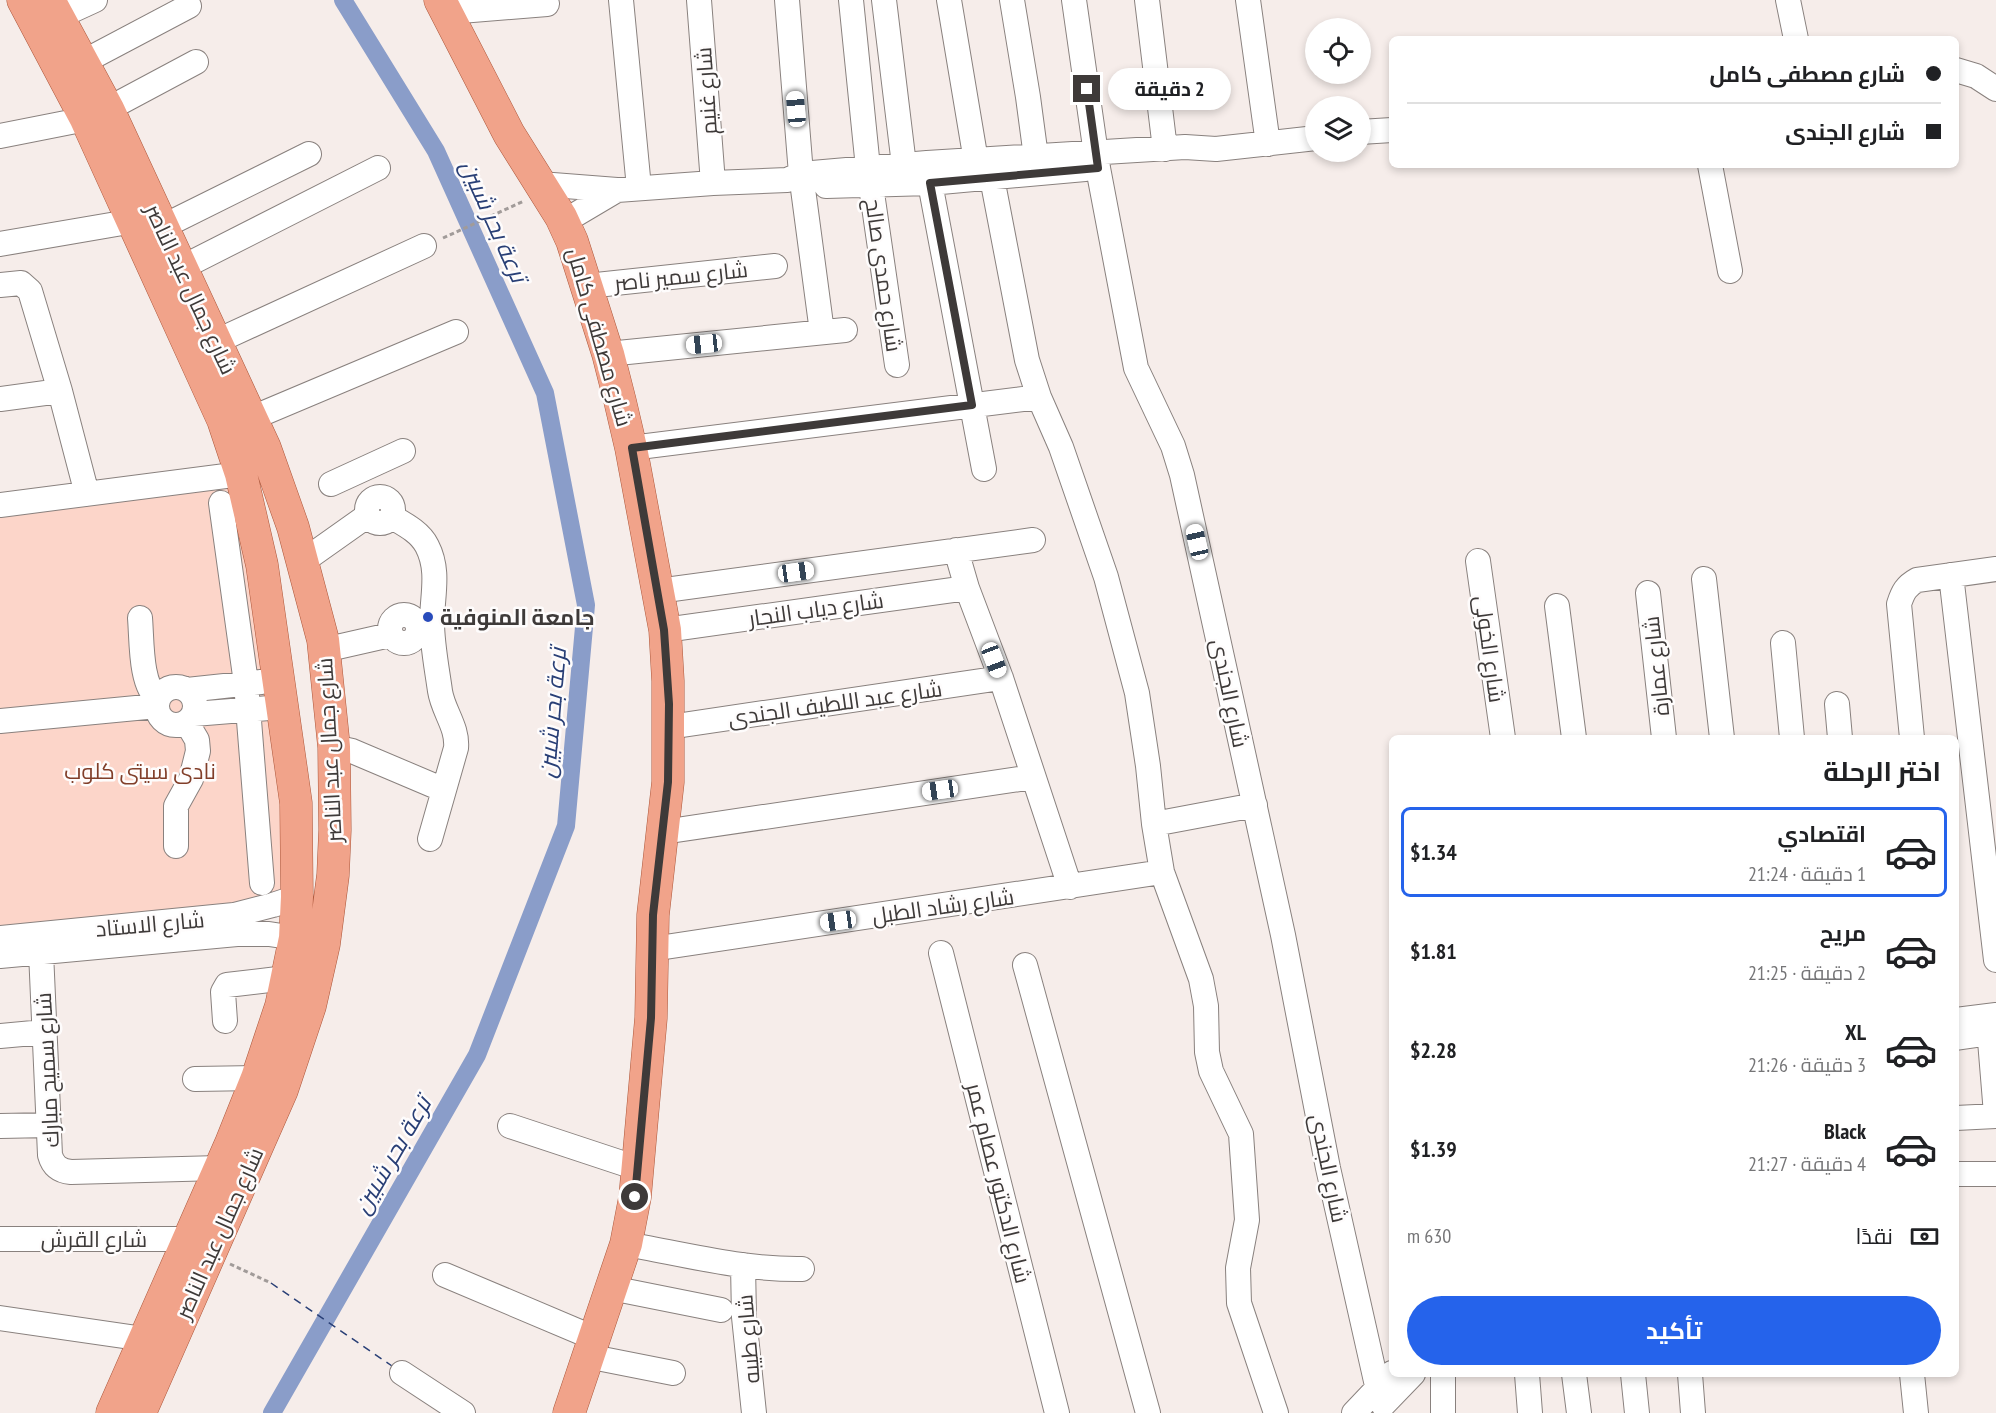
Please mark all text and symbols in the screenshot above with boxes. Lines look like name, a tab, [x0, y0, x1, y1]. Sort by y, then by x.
map controls	[1305, 18, 1371, 162]
button: locate	[1305, 18, 1371, 84]
street label: شارع غنيم	[689, 46, 725, 136]
text: شارع مصطفى كامل	[1709, 60, 1905, 88]
callout: 2 دقيقة	[1108, 68, 1231, 110]
route end	[1073, 75, 1100, 102]
text: 2 دقيقة	[1134, 76, 1205, 102]
car	[785, 90, 807, 128]
button: layers	[1305, 96, 1371, 162]
text: شارع الجندى	[1785, 118, 1905, 146]
water label: ترعة بحر شبين	[453, 155, 537, 291]
street label: شارع حمدى صالح	[858, 196, 909, 354]
street label: شارع جمال عبد الناصر	[137, 197, 243, 379]
street label: شارع مصطفى كامل	[560, 244, 639, 430]
street label: شارع سمير ناصر	[611, 255, 749, 298]
car	[685, 333, 723, 355]
car	[1184, 522, 1210, 562]
car	[777, 561, 815, 583]
street label: شارع دياب النجار	[745, 586, 886, 634]
street label: شارع الخولى	[1468, 594, 1511, 704]
place label: جامعة المنوفية	[440, 603, 595, 631]
marker: جامعة المنوفية	[421, 610, 435, 624]
street label: شارع عمارة	[1637, 615, 1676, 717]
street label: شارع الجندى	[1204, 636, 1255, 750]
car	[979, 640, 1009, 680]
water label: ترعة بحر شبين	[531, 642, 574, 779]
street label: شارع جمال عبد الناصر	[310, 657, 349, 845]
street label: شارع عبد اللطيف الجندى	[726, 674, 944, 733]
text: اختر الرحلة	[1823, 754, 1941, 788]
park label: نادى سيتى كلوب	[64, 757, 216, 785]
car	[921, 779, 959, 801]
text: اقتصادي	[1777, 820, 1866, 848]
icon: car	[1884, 825, 1938, 879]
text: $1.34	[1410, 838, 1457, 866]
text: 1 دقيقة · 21:24	[1748, 861, 1866, 887]
street label: شارع رشاد الطبل	[870, 882, 1016, 931]
street label: شارع الاستاد	[94, 905, 206, 944]
car	[819, 910, 857, 932]
text: مريح	[1820, 919, 1866, 947]
icon: car	[1884, 924, 1938, 978]
text: $1.81	[1410, 937, 1457, 965]
text: 2 دقيقة · 21:25	[1748, 960, 1866, 986]
street label: شارع سميح مبارك	[29, 992, 66, 1148]
text: XL	[1845, 1018, 1866, 1046]
icon: car	[1884, 1023, 1938, 1077]
text: $2.28	[1410, 1036, 1457, 1064]
text: 3 دقيقة · 21:26	[1748, 1052, 1866, 1078]
street label: شارع الدكتور عصام عمر	[958, 1078, 1037, 1287]
water label: ترعة بحر شبين	[346, 1087, 440, 1219]
street label: شارع الجندى	[1303, 1111, 1354, 1225]
text: Black	[1824, 1117, 1866, 1145]
icon: car	[1884, 1122, 1938, 1176]
text: $1.39	[1410, 1135, 1457, 1163]
street label: شارع جمال عبد الناصر	[168, 1143, 270, 1325]
text: 4 دقيقة · 21:27	[1748, 1151, 1866, 1177]
route start	[621, 1183, 648, 1210]
icon: cash	[1908, 1220, 1941, 1253]
text: نقدًا	[1855, 1222, 1893, 1250]
text: 630 m	[1407, 1223, 1451, 1249]
street label: شارع القرش	[41, 1225, 147, 1254]
street label: شارع طيبه	[730, 1293, 767, 1385]
button: تأكيد	[1407, 1296, 1941, 1365]

